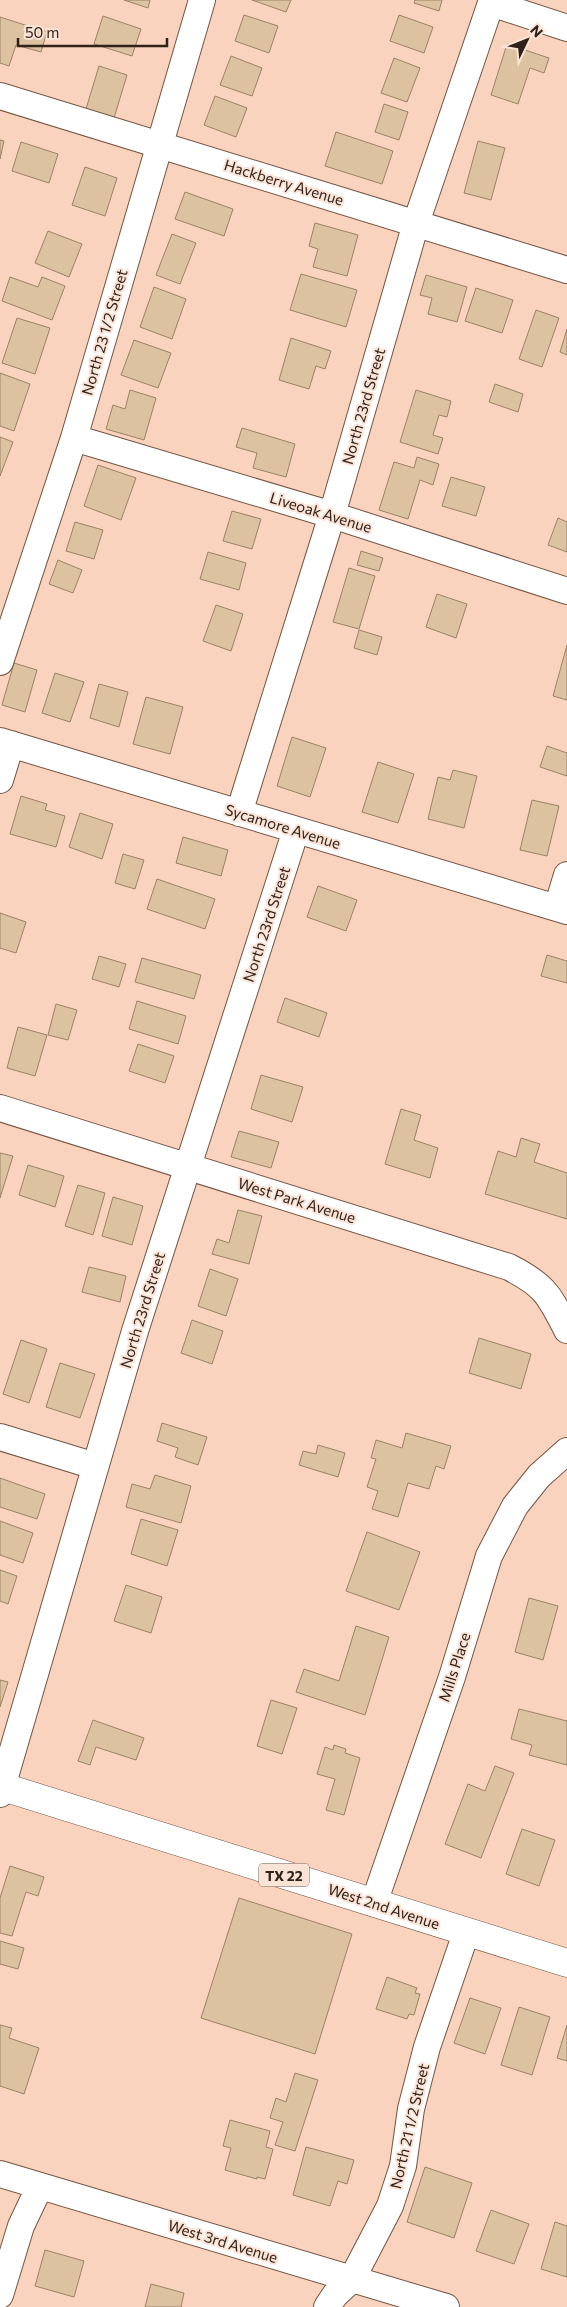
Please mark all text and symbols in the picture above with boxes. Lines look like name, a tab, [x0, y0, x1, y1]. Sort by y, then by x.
scale bar	[18, 15, 166, 47]
north arrow	[502, 15, 552, 65]
text: N	[527, 21, 547, 40]
text: 50 m	[25, 23, 59, 41]
street label: Hackberry Avenue	[222, 155, 346, 209]
street label: North 23 1/2 Street	[77, 267, 131, 397]
street label: North 23rd Street	[338, 346, 388, 466]
street label: Liveoak Avenue	[268, 488, 374, 536]
street label: Sycamore Avenue	[223, 800, 343, 852]
street label: North 23rd Street	[239, 864, 293, 984]
street label: West Park Avenue	[236, 1174, 358, 1226]
street label: North 23rd Street	[116, 1250, 168, 1370]
street label: Mills Place	[434, 1630, 474, 1704]
road number: TX 22	[259, 1864, 309, 1886]
street label: West 2nd Avenue	[326, 1879, 442, 1933]
street label: North 21 1/2 Street	[386, 2062, 432, 2190]
street label: West 3rd Avenue	[166, 2216, 280, 2266]

